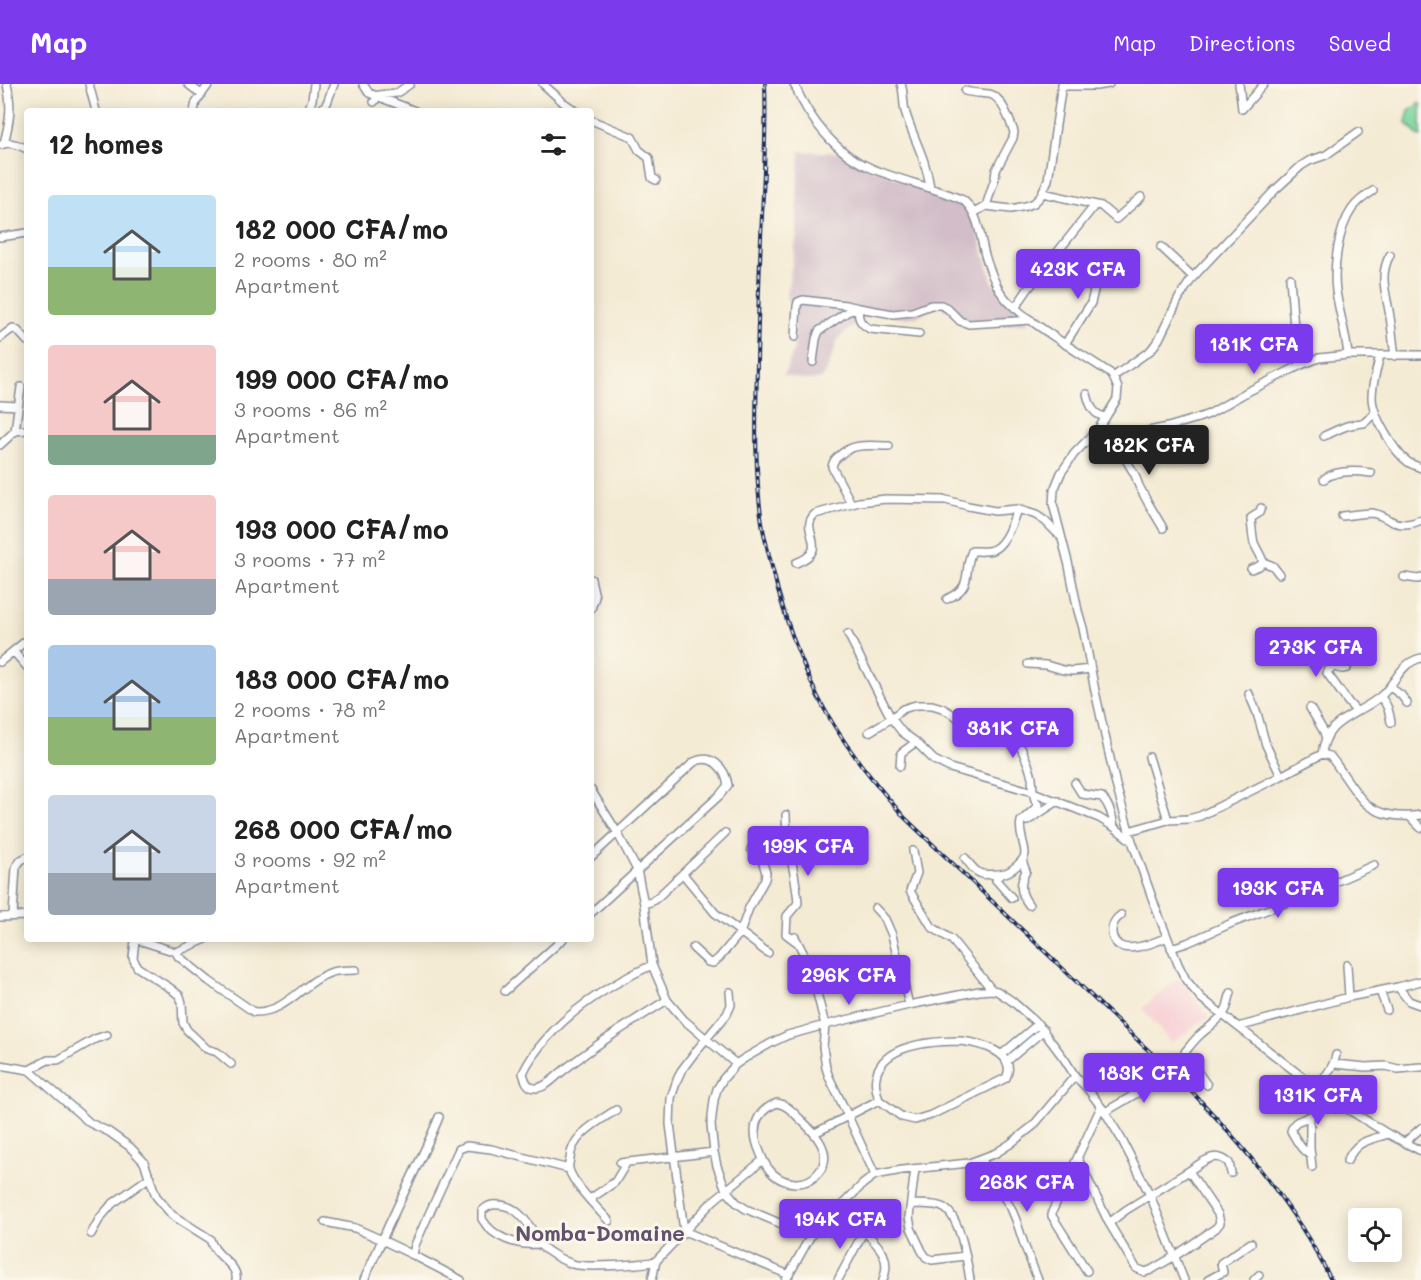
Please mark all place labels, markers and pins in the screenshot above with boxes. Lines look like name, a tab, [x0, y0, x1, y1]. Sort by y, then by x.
pin: 423K CFA	[1016, 249, 1140, 300]
pin: 181K CFA	[1192, 324, 1316, 375]
pin: 182K CFA	[1087, 425, 1211, 476]
pin: 273K CFA	[1254, 627, 1378, 678]
pin: 381K CFA	[951, 708, 1075, 759]
pin: 199K CFA	[746, 826, 870, 877]
pin: 193K CFA	[1216, 868, 1340, 919]
pin: 296K CFA	[787, 955, 911, 1006]
pin: 183K CFA	[1082, 1053, 1206, 1104]
pin: 131K CFA	[1256, 1075, 1380, 1126]
pin: 268K CFA	[965, 1162, 1089, 1213]
pin: 194K CFA	[778, 1199, 902, 1250]

